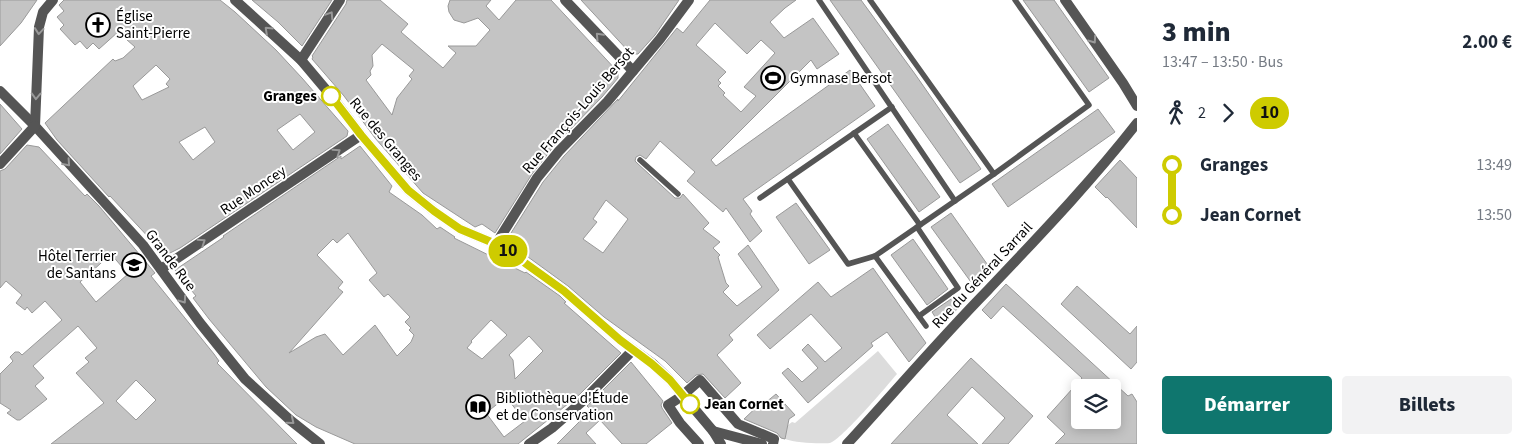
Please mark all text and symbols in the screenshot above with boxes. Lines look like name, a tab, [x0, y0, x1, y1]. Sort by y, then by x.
place label: Église Saint-Pierre	[116, 6, 190, 44]
church icon: Église Saint-Pierre	[85, 12, 111, 38]
one-way arrow	[323, 12, 333, 21]
text: 3 min	[1162, 12, 1231, 52]
one-way arrow	[265, 26, 274, 35]
one-way arrow	[34, 28, 45, 36]
text: 2.00 €	[1462, 29, 1512, 56]
one-way arrow	[596, 33, 605, 42]
one-way arrow	[1087, 34, 1096, 44]
street label: Rue François-Louis Bersot	[518, 43, 639, 178]
text: 13:47 – 13:50 · Bus	[1162, 51, 1283, 73]
sports icon: Gymnase Bersot	[760, 65, 786, 91]
place label: Gymnase Bersot	[790, 68, 892, 89]
place label: Granges	[263, 86, 317, 107]
marker: Granges	[321, 86, 341, 106]
one-way arrow	[31, 93, 42, 101]
street label: Rue des Granges	[344, 93, 427, 186]
icon: walk	[1162, 99, 1190, 127]
icon: forward	[1214, 99, 1242, 127]
text: 10	[1260, 100, 1279, 125]
text: 2	[1198, 102, 1206, 124]
one-way arrow	[332, 148, 341, 158]
text: Granges	[1200, 152, 1268, 179]
text: 13:49	[1476, 154, 1512, 176]
one-way arrow	[61, 157, 70, 166]
street label: Rue Moncey	[216, 161, 290, 220]
text: Jean Cornet	[1200, 202, 1301, 229]
text: 13:50	[1476, 204, 1512, 226]
street label: Rue du Général Sarrail	[927, 217, 1038, 333]
street label: Grande Rue	[140, 225, 201, 296]
line badge: 10	[486, 235, 530, 267]
text: 10	[498, 238, 518, 263]
one-way arrow	[196, 239, 205, 248]
place label: Hôtel Terrier de Santans	[38, 246, 117, 284]
school or university icon: Hôtel Terrier de Santans	[121, 252, 147, 278]
one-way arrow	[177, 294, 186, 304]
button: Démarrer	[1162, 376, 1332, 434]
button: Billets	[1342, 376, 1512, 434]
map controls	[1071, 379, 1121, 429]
button: layers	[1071, 379, 1121, 429]
place label: Bibliothèque d'Étude et de Conservation	[496, 388, 628, 426]
library icon: Bibliothèque d'Étude et de Conservation	[465, 394, 491, 420]
marker: Jean Cornet	[680, 394, 700, 414]
place label: Jean Cornet	[704, 394, 784, 415]
one-way arrow	[285, 415, 294, 423]

